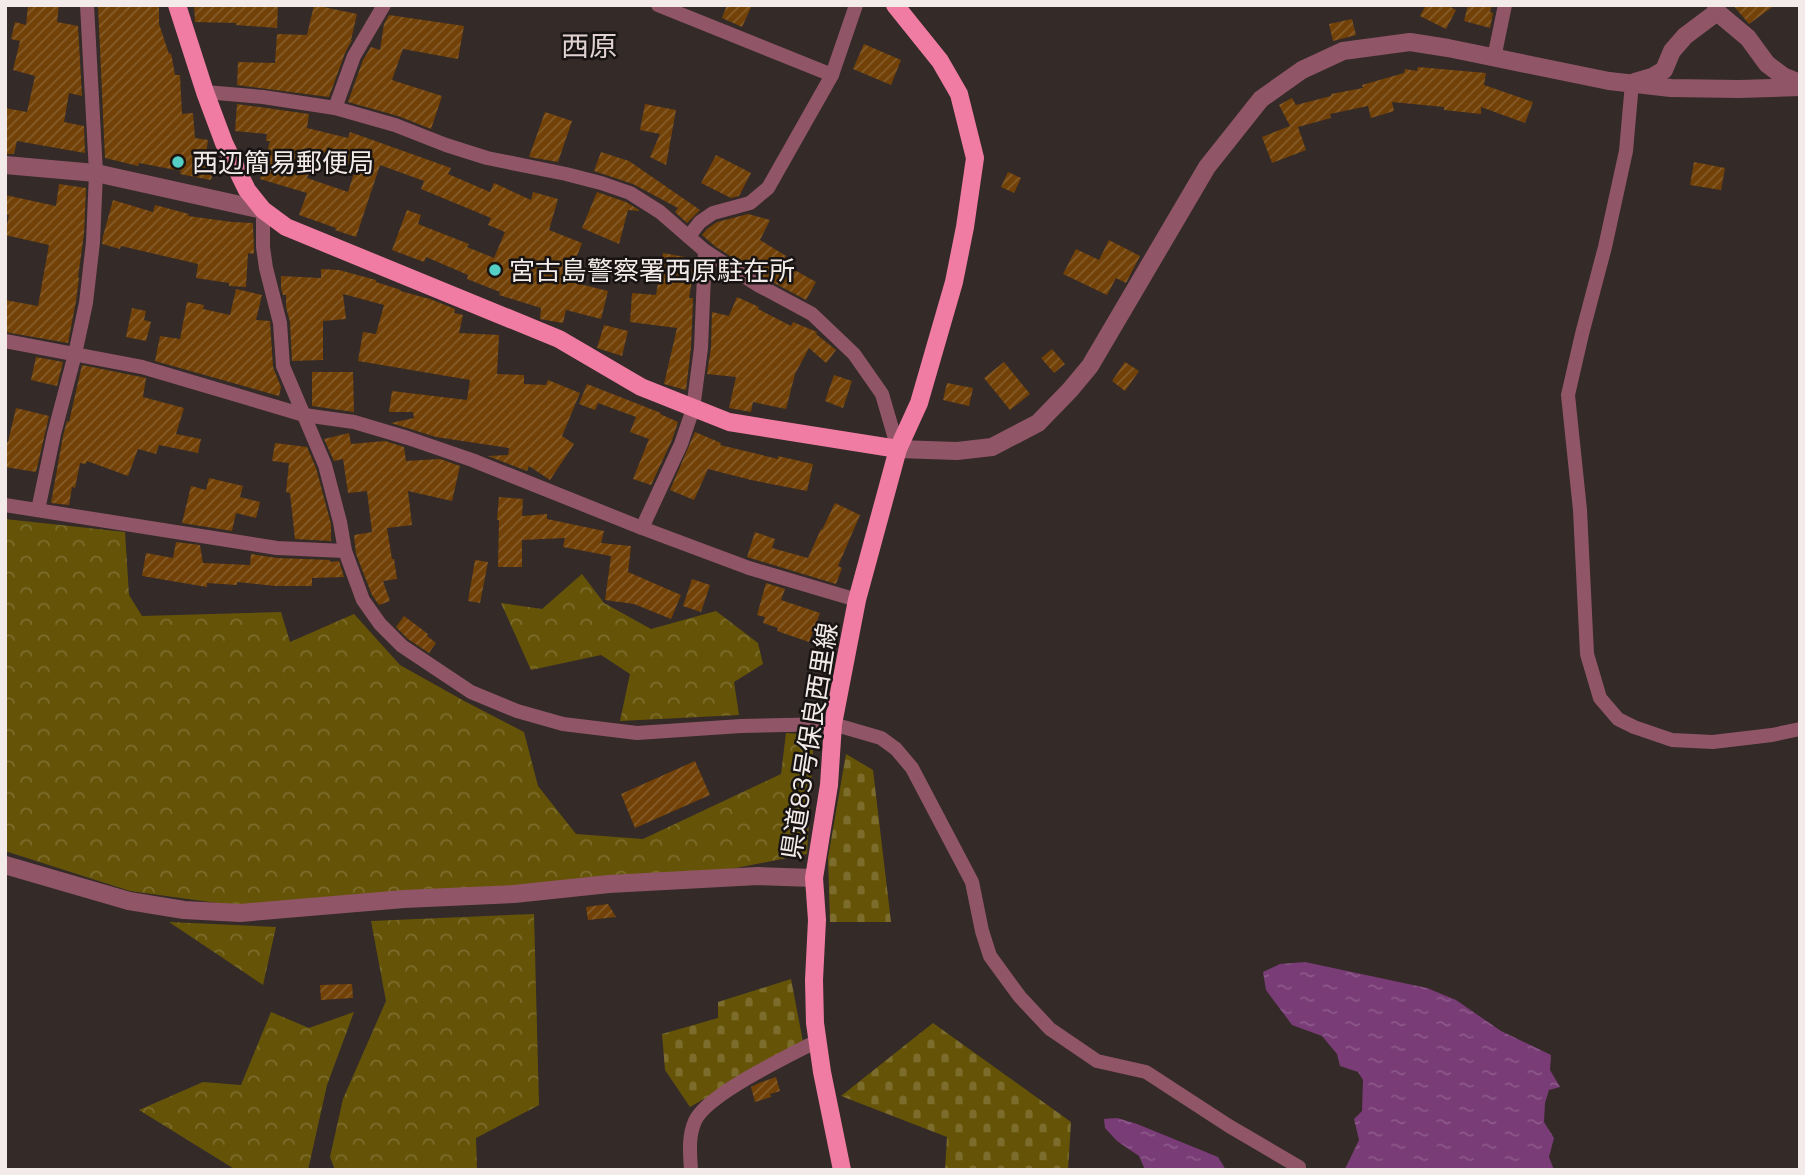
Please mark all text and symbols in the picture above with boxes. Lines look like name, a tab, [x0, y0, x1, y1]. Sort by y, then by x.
district label: 西原	[561, 28, 617, 63]
place label: 西辺簡易郵便局	[192, 146, 374, 179]
marker: 西辺簡易郵便局	[170, 154, 186, 170]
place label: 宮古島警察署西原駐在所	[509, 254, 795, 287]
marker: 宮古島警察署西原駐在所	[487, 262, 503, 278]
street label: 県道83号保良西里線	[774, 620, 844, 862]

